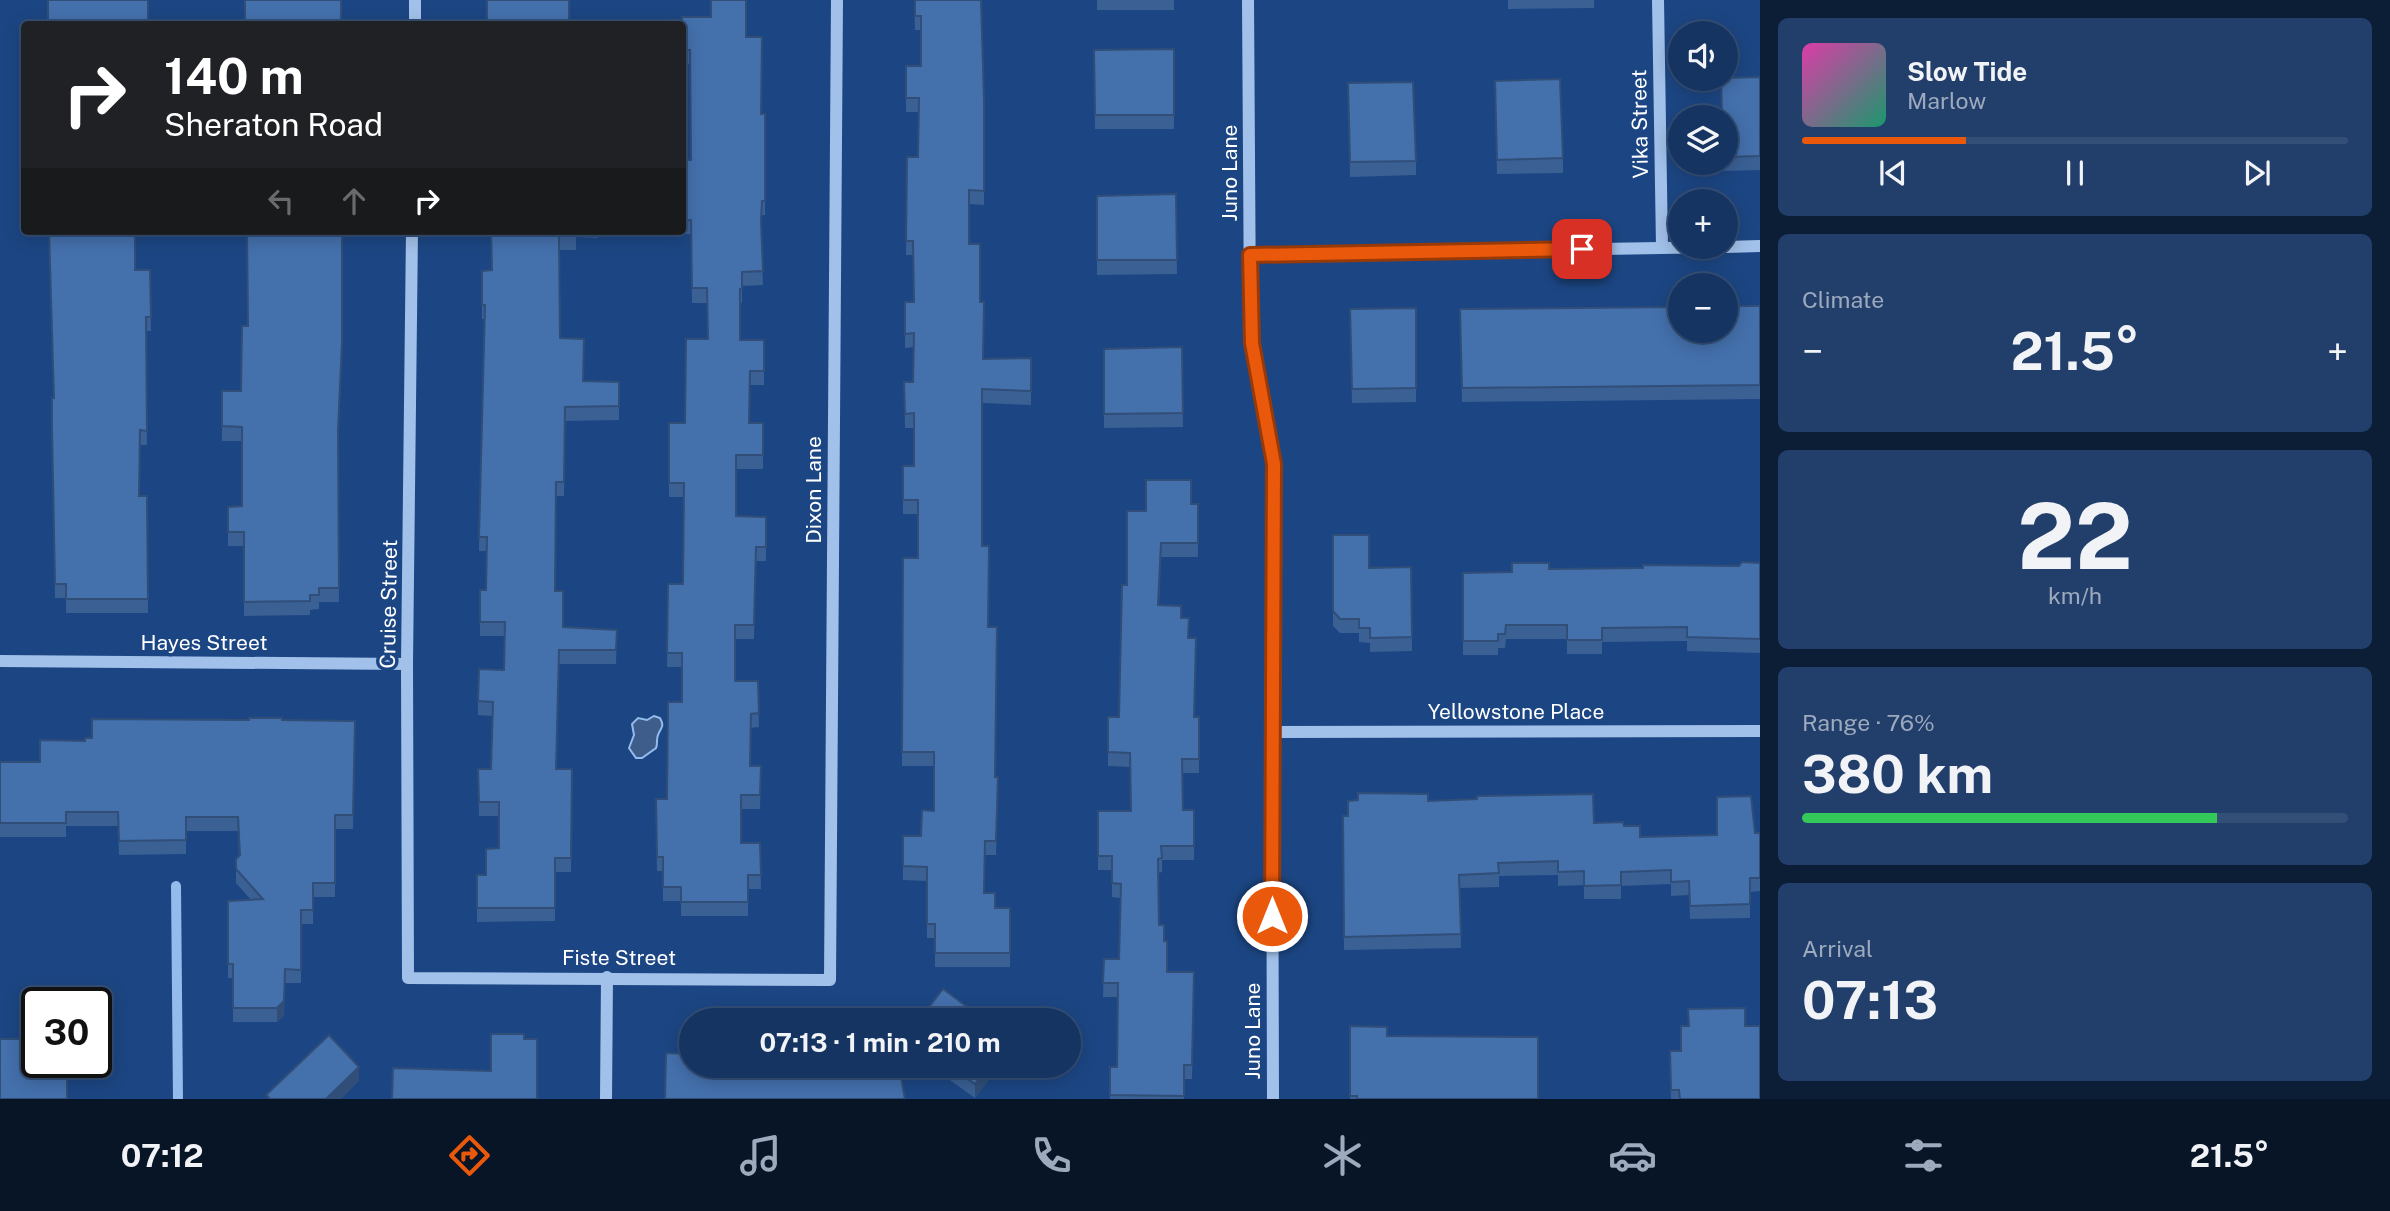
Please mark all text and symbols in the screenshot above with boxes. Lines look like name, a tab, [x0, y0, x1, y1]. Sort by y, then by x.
map controls	[1668, 21, 1738, 343]
button: sound	[1668, 21, 1738, 91]
text: 140 m	[164, 47, 304, 105]
icon: right	[49, 49, 140, 140]
text: Slow Tide	[1907, 56, 2027, 87]
street label: Vika Street	[1626, 69, 1653, 179]
text: Marlow	[1907, 87, 1986, 114]
button: layers	[1668, 105, 1738, 175]
text: Sheraton Road	[164, 106, 383, 143]
street label: Juno Lane	[1217, 125, 1242, 221]
icon: previous	[1874, 154, 1912, 192]
icon: pause	[2056, 154, 2094, 192]
icon: next	[2238, 154, 2276, 192]
icon: left	[262, 182, 300, 220]
icon: ahead	[335, 182, 373, 220]
icon: right	[408, 182, 446, 220]
button: +	[1668, 189, 1738, 259]
pin	[1552, 219, 1612, 279]
icon: arrive	[1563, 230, 1601, 268]
button: −	[1668, 273, 1738, 343]
text: Climate	[1802, 286, 1884, 313]
text: 21.5°	[2010, 321, 2140, 382]
text: −	[1802, 329, 1823, 374]
text: +	[2327, 329, 2348, 374]
street label: Dixon Lane	[801, 436, 826, 544]
text: 22	[2017, 483, 2133, 589]
street label: Cruise Street	[375, 539, 402, 669]
text: km/h	[2048, 582, 2102, 609]
street label: Hayes Street	[140, 630, 268, 655]
street label: Yellowstone Place	[1428, 699, 1604, 724]
text: Range · 76%	[1802, 709, 1935, 736]
text: 380 km	[1802, 744, 1993, 805]
position arrow	[1235, 879, 1309, 953]
text: Arrival	[1802, 935, 1873, 962]
street label: Fiste Street	[562, 945, 676, 970]
text: 07:13	[1802, 970, 1938, 1031]
street label: Juno Lane	[1240, 983, 1265, 1079]
speed limit sign: 30	[21, 987, 112, 1078]
text: 07:13 · 1 min · 210 m	[759, 1027, 1001, 1058]
icon: directions	[445, 1131, 494, 1180]
icon: music	[736, 1131, 785, 1180]
icon: phone	[1027, 1131, 1076, 1180]
icon: climate	[1318, 1131, 1367, 1180]
icon: car	[1608, 1131, 1657, 1180]
icon: filters	[1899, 1131, 1948, 1180]
text: 07:12	[121, 1137, 204, 1174]
text: 21.5°	[2190, 1137, 2269, 1174]

